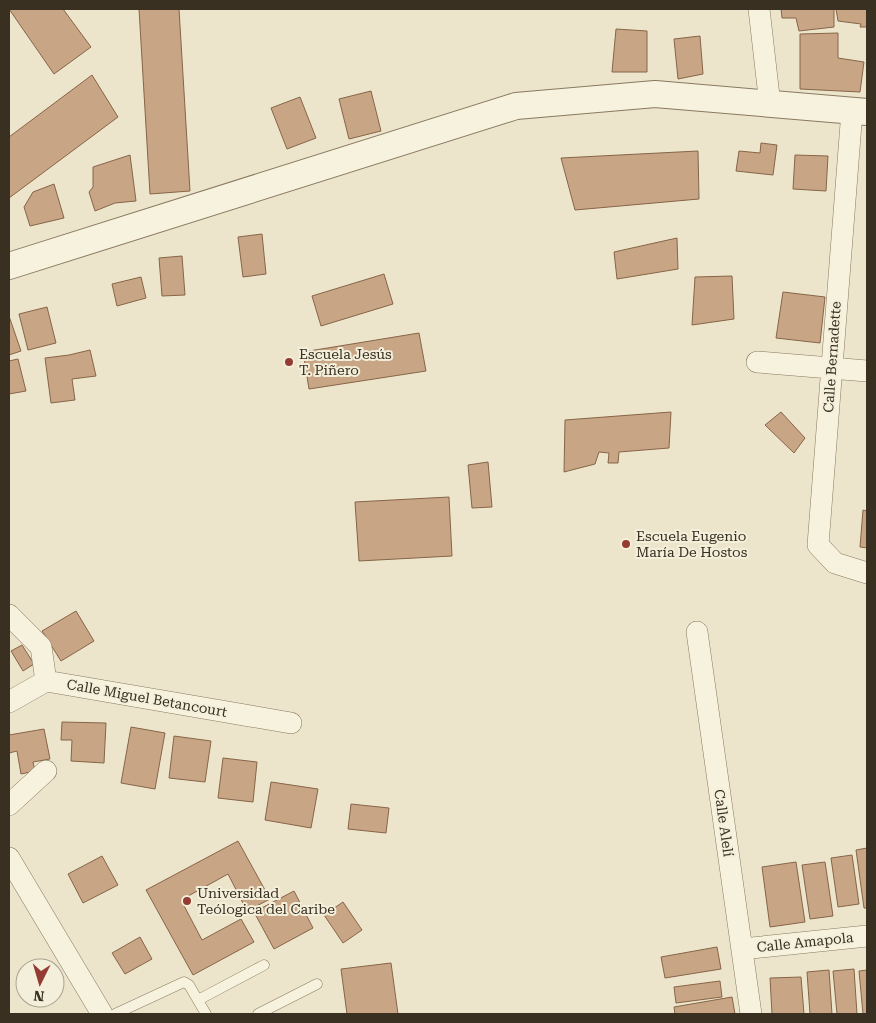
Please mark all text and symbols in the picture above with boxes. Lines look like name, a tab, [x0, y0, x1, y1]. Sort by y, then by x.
street label: Calle Bernadette	[820, 300, 844, 413]
place label: Escuela Jesús T. Piñero	[299, 346, 392, 378]
marker: Escuela Jesús T. Piñero	[283, 356, 295, 368]
place label: Escuela Eugenio María De Hostos	[636, 528, 748, 560]
marker: Escuela Eugenio María De Hostos	[620, 538, 632, 550]
street label: Calle Miguel Betancourt	[66, 676, 228, 720]
street label: Calle Alelí	[711, 788, 737, 858]
place label: Universidad Teólogica del Caribe	[197, 885, 335, 917]
marker: Universidad Teólogica del Caribe	[181, 895, 193, 907]
street label: Calle Amapola	[756, 929, 855, 955]
north arrow	[15, 958, 65, 1008]
text: N	[33, 987, 45, 1004]

